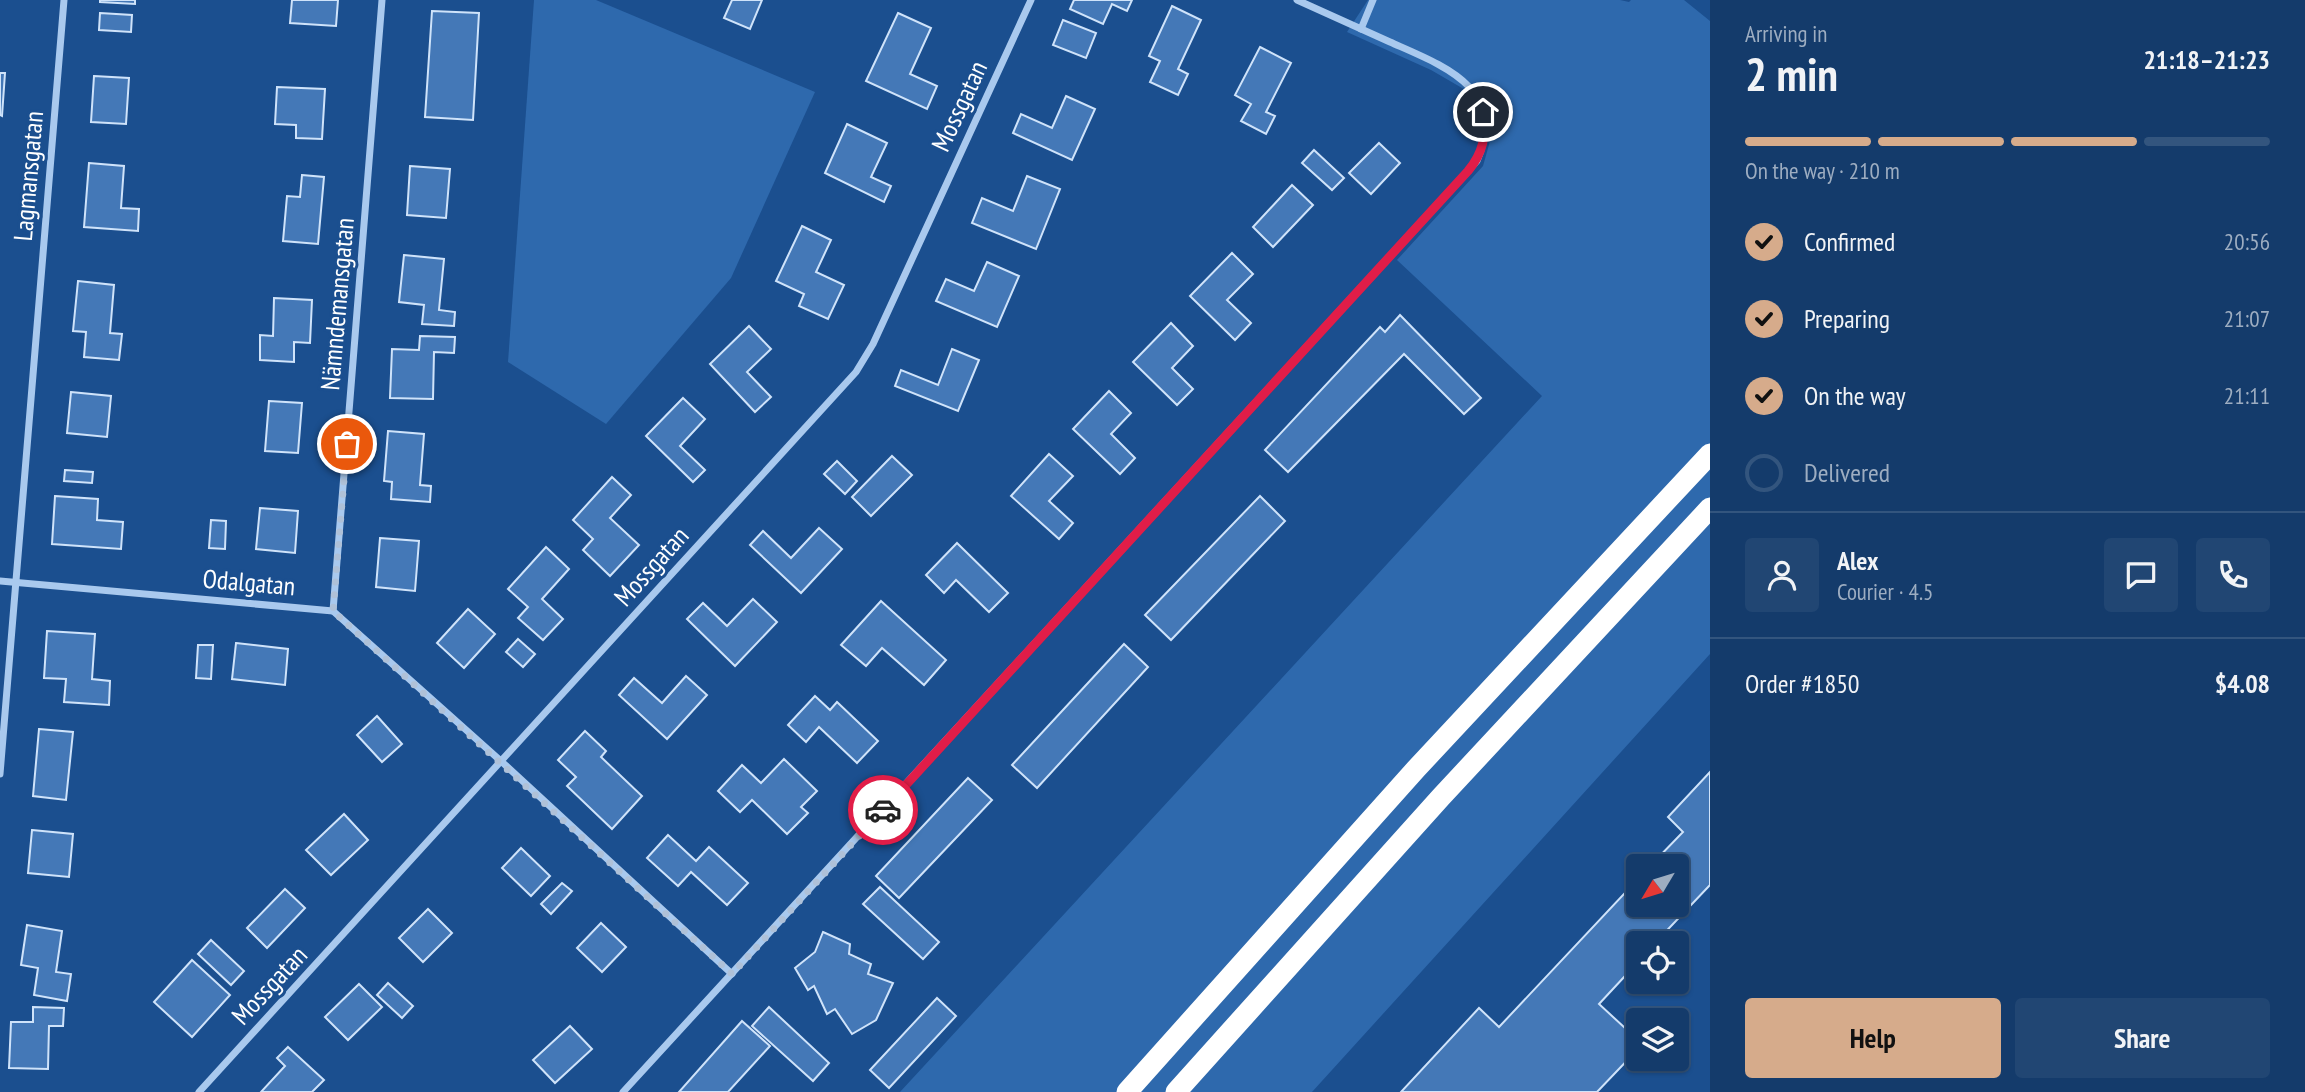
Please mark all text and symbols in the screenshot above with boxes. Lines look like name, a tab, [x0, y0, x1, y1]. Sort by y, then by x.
text: Arriving in	[1745, 19, 1827, 48]
text: 21:18–21:23	[2143, 43, 2270, 76]
text: 2 min	[1745, 44, 1838, 104]
street label: Mossgatan	[924, 56, 994, 156]
pin	[1453, 82, 1513, 142]
icon: home	[1464, 93, 1502, 131]
street label: Lagmansgatan	[6, 110, 50, 242]
text: On the way · 210 m	[1745, 156, 1900, 185]
street label: Nämndemansgatan	[313, 216, 361, 392]
icon: check	[1745, 223, 1783, 261]
text: Confirmed	[1804, 225, 1895, 258]
text: 20:56	[2224, 227, 2270, 256]
icon: check	[1745, 300, 1783, 338]
text: Preparing	[1804, 302, 1890, 335]
text: 21:07	[2224, 304, 2270, 333]
icon: check	[1745, 377, 1783, 415]
text: On the way	[1804, 379, 1906, 412]
text: 21:11	[2224, 381, 2270, 410]
pin	[317, 414, 377, 474]
icon: bag	[328, 425, 366, 463]
text: Delivered	[1804, 456, 1890, 489]
street label: Mossgatan	[607, 519, 695, 613]
button: person	[1745, 538, 1819, 612]
button: chat	[2104, 538, 2178, 612]
button: phone	[2196, 538, 2270, 612]
text: Alex	[1837, 544, 1878, 577]
street label: Odalgatan	[201, 562, 297, 602]
text: Courier · 4.5	[1837, 577, 1933, 606]
text: Order #1850	[1745, 667, 1860, 700]
text: $4.08	[2215, 667, 2270, 700]
courier	[848, 775, 918, 845]
icon: car	[864, 791, 902, 829]
north arrow	[1626, 854, 1689, 917]
map controls	[1626, 854, 1689, 1071]
button: locate	[1626, 931, 1689, 994]
street label: Mossgatan	[224, 939, 314, 1031]
button: Help	[1745, 998, 2001, 1078]
button: Share	[2015, 998, 2270, 1078]
button: layers	[1626, 1008, 1689, 1071]

